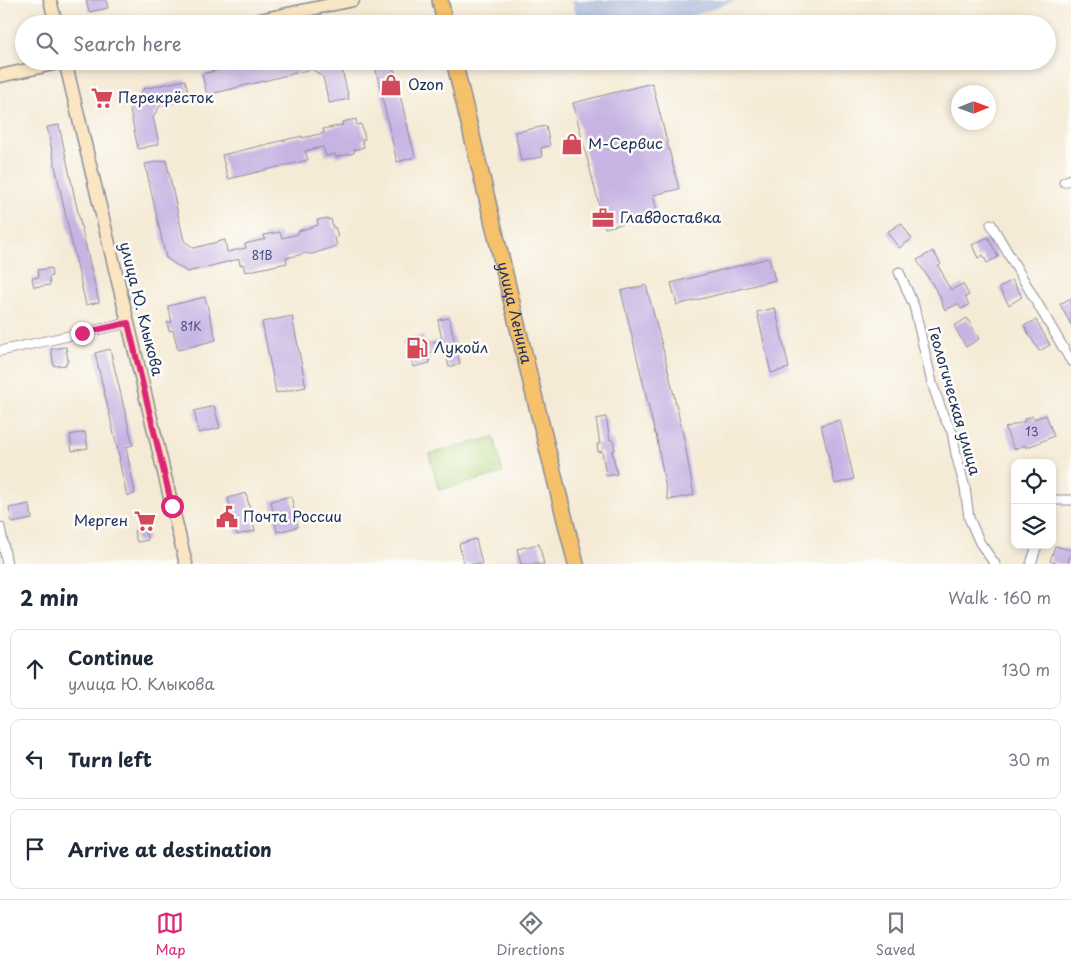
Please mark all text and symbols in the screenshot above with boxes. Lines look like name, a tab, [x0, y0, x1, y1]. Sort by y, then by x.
search box	[15, 15, 1056, 70]
icon: search	[33, 29, 61, 57]
text: Search here	[73, 29, 182, 57]
shop icon: Ozon	[378, 72, 404, 98]
place label: Ozon	[408, 72, 444, 95]
supermarket icon: Перекрёсток	[89, 85, 115, 111]
place label: Перекрёсток	[118, 85, 214, 108]
north arrow	[951, 85, 996, 130]
shop icon: М-Сервис	[559, 131, 585, 157]
place label: М-Сервис	[588, 131, 663, 154]
office icon: Главдоставка	[590, 205, 616, 231]
place label: Главдоставка	[620, 205, 722, 228]
street label: улица Ю. Клыкова	[115, 239, 170, 379]
house number: 81В	[252, 246, 272, 264]
street label: улица Ленина	[492, 259, 539, 366]
house number: 81К	[180, 317, 202, 335]
route end	[71, 322, 94, 345]
street label: Геологическая улица	[923, 324, 988, 478]
fuel station icon: Лукойл	[404, 335, 430, 361]
place label: Лукойл	[434, 335, 488, 358]
house number: 13	[1025, 422, 1039, 440]
map controls	[1011, 459, 1056, 549]
button: locate	[1011, 459, 1056, 504]
route start	[161, 495, 184, 518]
public building icon: Почта России	[214, 504, 240, 530]
place label: Почта России	[243, 504, 342, 527]
button: layers	[1011, 504, 1056, 549]
place label: Мерген	[74, 508, 128, 531]
supermarket icon: Мерген	[132, 508, 158, 534]
text: 2 min	[20, 581, 79, 613]
text: Walk · 160 m	[948, 585, 1051, 609]
text: Continue	[68, 643, 154, 671]
icon: ahead	[21, 655, 49, 683]
text: 130 m	[1002, 657, 1050, 681]
text: улица Ю. Клыкова	[68, 671, 214, 695]
icon: left	[21, 745, 49, 773]
text: Turn left	[68, 745, 152, 773]
text: 30 m	[1008, 747, 1050, 771]
icon: arrive	[21, 835, 49, 863]
text: Arrive at destination	[68, 835, 272, 863]
tab: Map	[156, 909, 185, 960]
tab: Directions	[497, 909, 565, 960]
tab: Saved	[876, 909, 915, 960]

